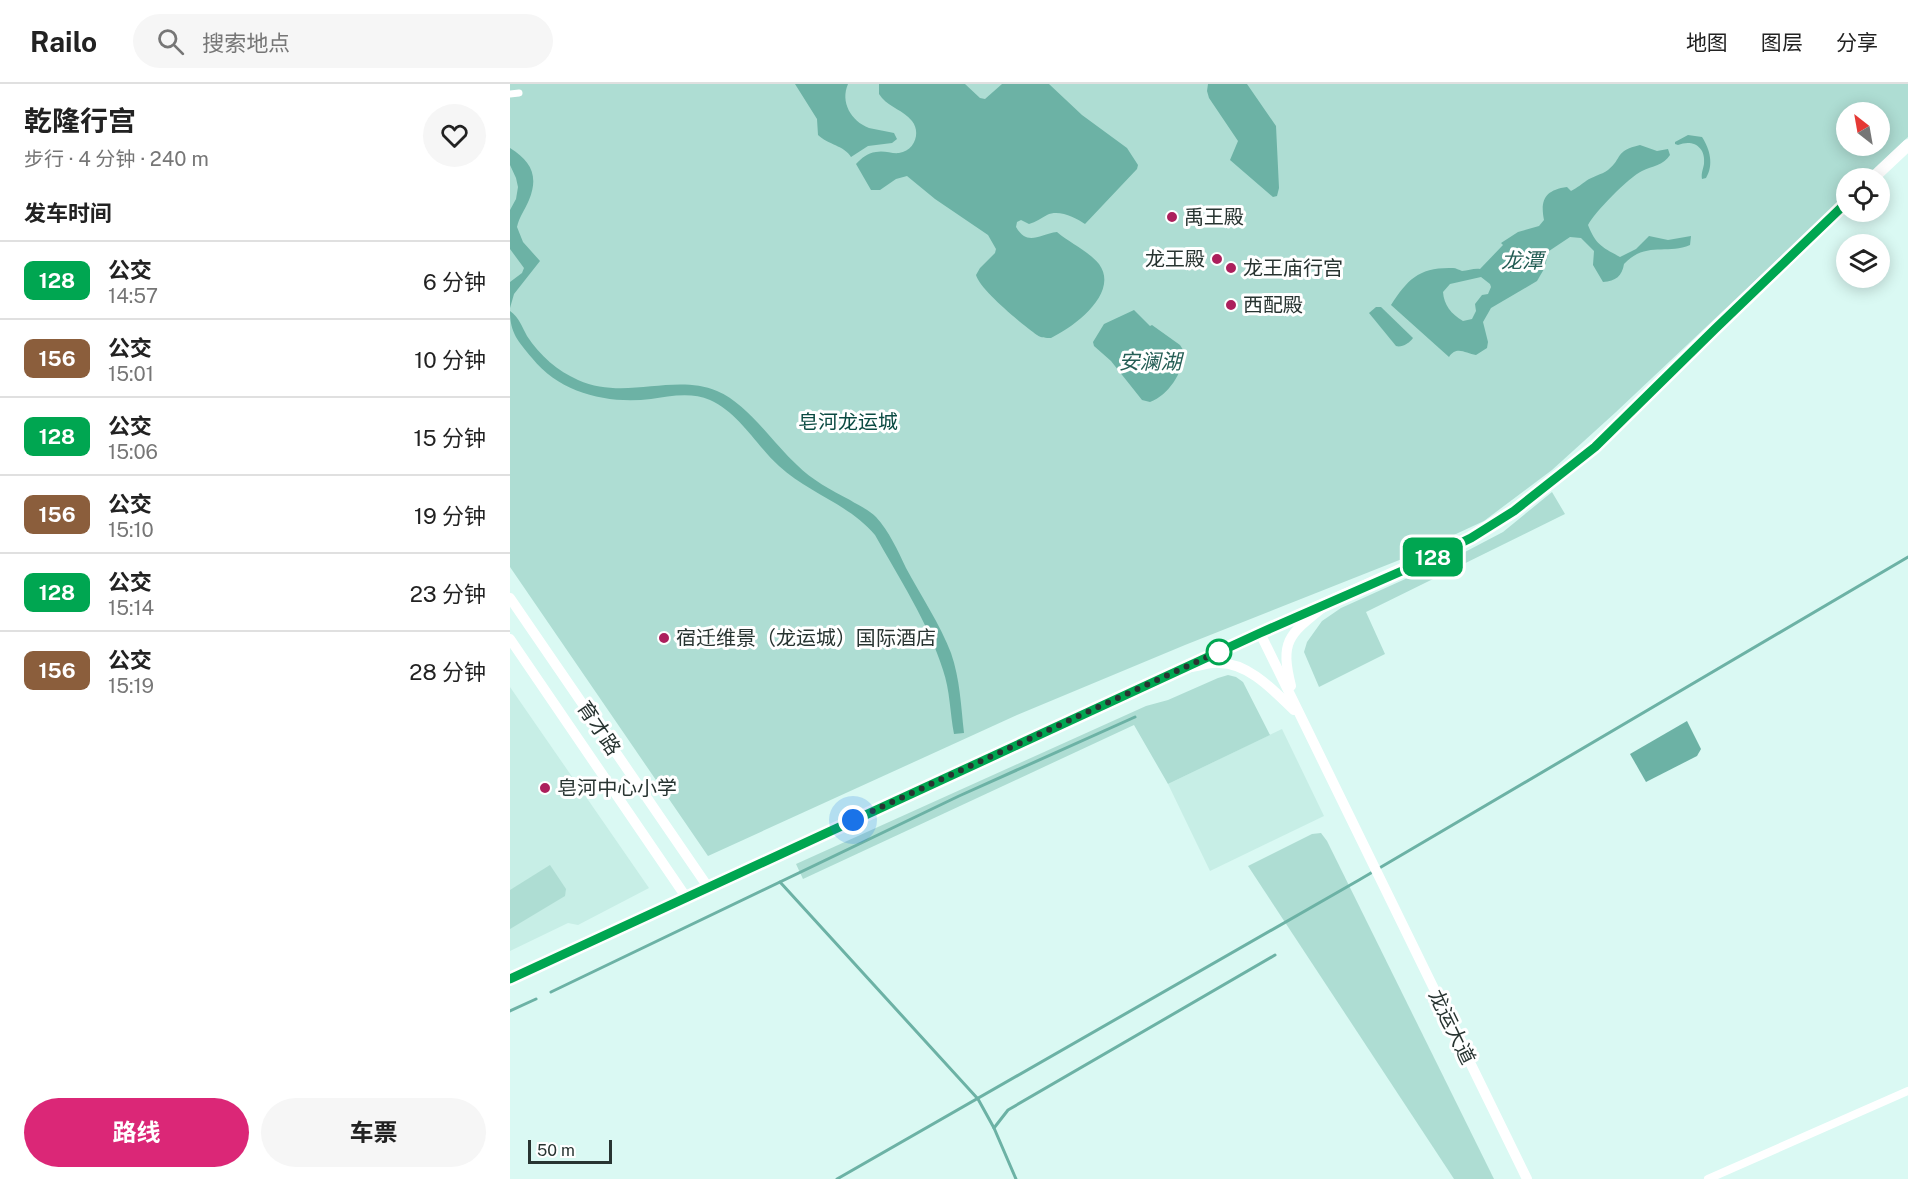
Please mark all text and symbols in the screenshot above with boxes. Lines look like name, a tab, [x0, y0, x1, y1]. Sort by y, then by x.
search box	[133, 14, 553, 68]
text: Railo	[30, 25, 97, 58]
icon: search	[154, 25, 187, 58]
text: 搜索地点	[202, 30, 290, 56]
text: 地图	[1686, 30, 1728, 55]
text: 图层	[1761, 30, 1803, 55]
text: 分享	[1836, 30, 1878, 55]
north arrow	[1836, 102, 1890, 156]
map controls	[1836, 102, 1890, 288]
text: 乾隆行宫	[24, 104, 136, 137]
button: heart	[423, 104, 486, 167]
text: 步行 · 4 分钟 · 240 m	[24, 147, 209, 171]
button: locate	[1836, 168, 1890, 222]
text: 发车时间	[24, 200, 112, 226]
place label: 禹王殿	[1184, 205, 1244, 229]
marker: 禹王殿	[1165, 210, 1179, 224]
button: layers	[1836, 234, 1890, 288]
place label: 龙王殿	[1145, 247, 1205, 271]
water label: 龙潭	[1501, 248, 1547, 273]
marker: 龙王殿	[1210, 252, 1224, 266]
place label: 龙王庙行宫	[1243, 256, 1343, 280]
text: 公交	[108, 257, 152, 283]
marker: 龙王庙行宫	[1224, 261, 1238, 275]
text: 128	[39, 268, 75, 293]
text: 6 分钟	[423, 269, 486, 295]
text: 14:57	[108, 284, 158, 308]
place label: 西配殿	[1243, 293, 1303, 317]
marker: 西配殿	[1224, 298, 1238, 312]
text: 公交	[108, 335, 152, 361]
text: 156	[38, 346, 76, 371]
text: 10 分钟	[414, 347, 486, 373]
water label: 安澜湖	[1119, 349, 1184, 374]
text: 15:01	[108, 362, 154, 386]
park label: 皂河龙运城	[798, 410, 898, 434]
text: 公交	[108, 413, 152, 439]
text: 128	[39, 424, 75, 449]
text: 15 分钟	[414, 425, 486, 451]
text: 15:06	[108, 440, 158, 464]
text: 公交	[108, 491, 152, 517]
text: 156	[38, 502, 76, 527]
text: 19 分钟	[414, 503, 486, 529]
text: 15:10	[108, 518, 154, 542]
line badge: 128	[1398, 538, 1468, 576]
text: 128	[1415, 545, 1451, 570]
text: 公交	[108, 569, 152, 595]
text: 128	[39, 580, 75, 605]
text: 23 分钟	[410, 581, 486, 607]
text: 15:14	[108, 596, 154, 620]
place label: 宿迁维景（龙运城）国际酒店	[676, 626, 936, 650]
marker: 宿迁维景（龙运城）国际酒店	[657, 631, 671, 645]
unlabelled marker	[1206, 639, 1232, 665]
text: 公交	[108, 647, 152, 673]
text: 156	[38, 658, 76, 683]
text: 28 分钟	[409, 659, 486, 685]
text: 15:19	[108, 674, 154, 698]
street label: 育才路	[572, 696, 626, 760]
place label: 皂河中心小学	[557, 776, 677, 800]
marker: 皂河中心小学	[538, 781, 552, 795]
your location	[838, 805, 868, 835]
street label: 龙运大道	[1424, 986, 1480, 1068]
button: 路线	[24, 1098, 249, 1167]
button: 车票	[261, 1098, 486, 1167]
scale bar	[528, 1137, 612, 1164]
text: 50 m	[537, 1141, 575, 1160]

